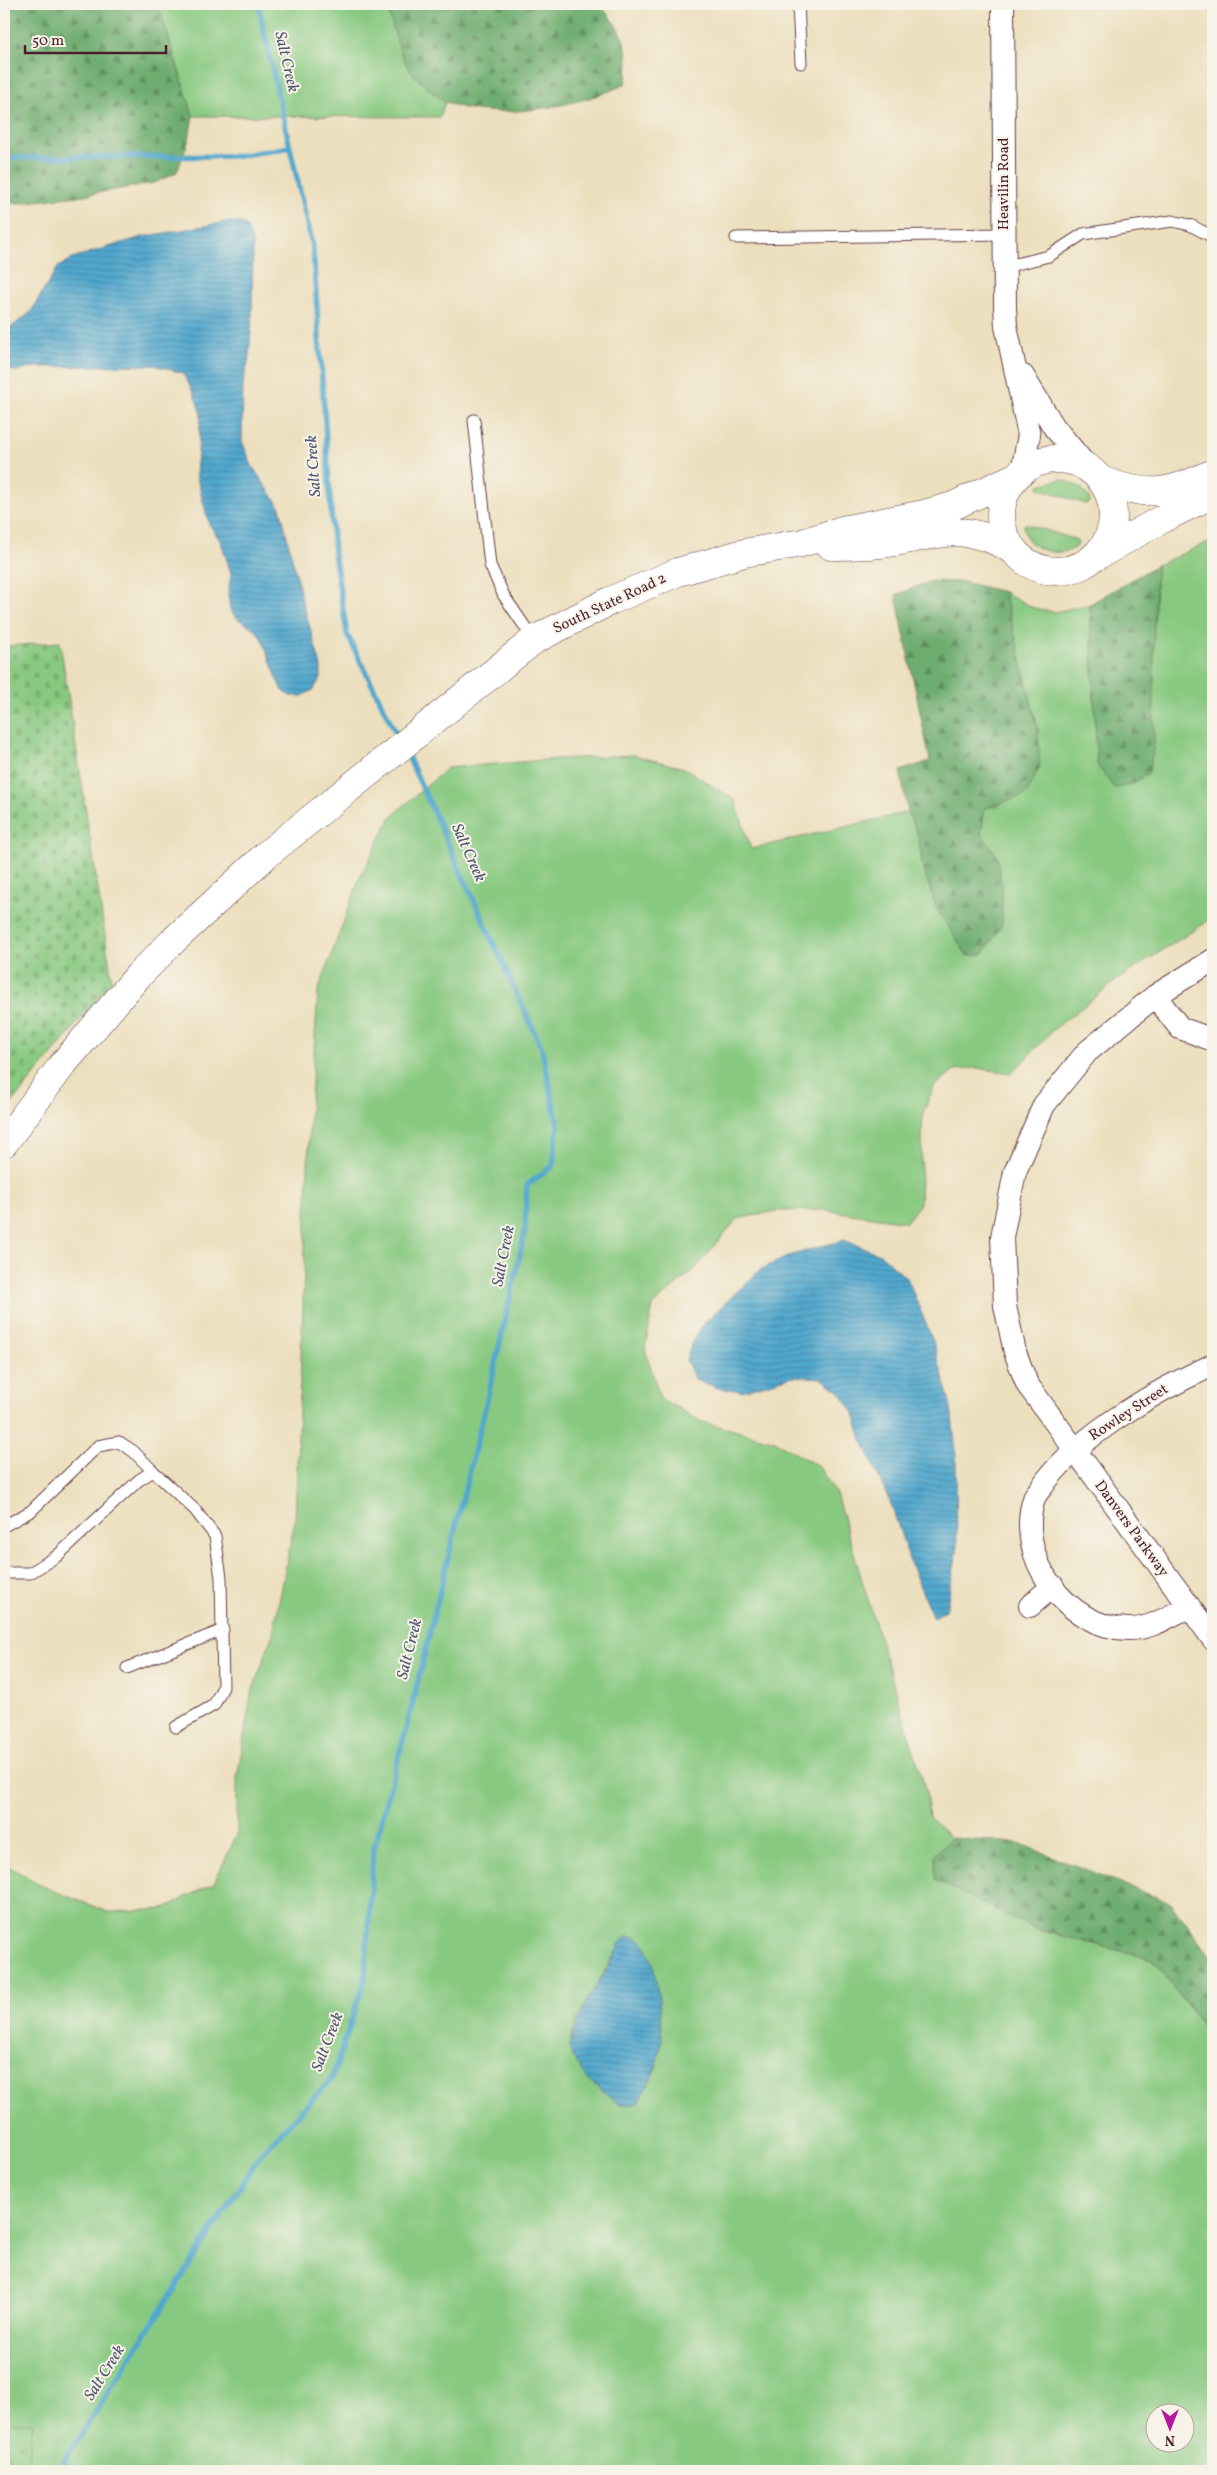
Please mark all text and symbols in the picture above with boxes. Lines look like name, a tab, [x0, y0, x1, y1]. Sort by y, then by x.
scale bar	[25, 22, 166, 54]
water label: Salt Creek	[268, 29, 304, 95]
text: 50 m	[32, 31, 64, 52]
street label: Heavilin Road	[994, 138, 1015, 230]
water label: Salt Creek	[301, 434, 327, 498]
street label: South State Road 2	[550, 569, 670, 639]
water label: Salt Creek	[445, 820, 491, 886]
water label: Salt Creek	[487, 1223, 521, 1288]
street label: Rowley Street	[1085, 1379, 1173, 1447]
street label: Danvers Parkway	[1089, 1476, 1173, 1582]
water label: Salt Creek	[392, 1616, 428, 1682]
water label: Salt Creek	[307, 2009, 350, 2075]
water label: Salt Creek	[79, 2340, 131, 2405]
north arrow	[1144, 2402, 1194, 2452]
text: N	[1165, 2430, 1175, 2449]

